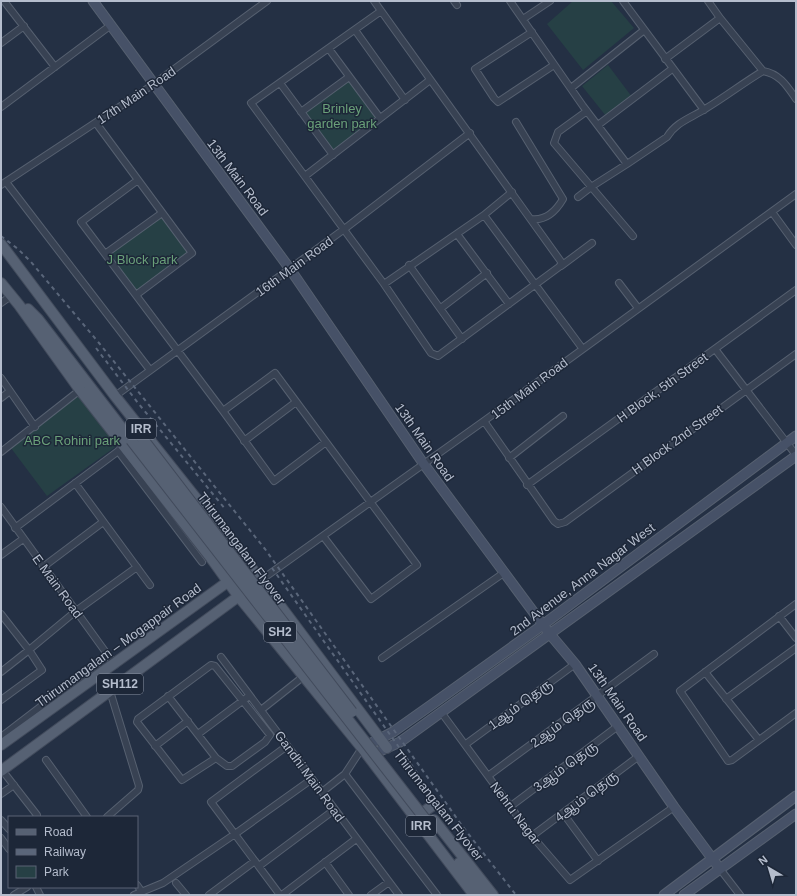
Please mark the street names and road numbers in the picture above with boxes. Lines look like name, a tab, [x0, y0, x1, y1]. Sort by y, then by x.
street label: 17th Main Road	[94, 64, 179, 127]
street label: 13th Main Road	[204, 136, 271, 218]
street label: 16th Main Road	[253, 233, 336, 299]
street label: H Block, 5th Street	[614, 349, 711, 425]
street label: 15th Main Road	[488, 355, 570, 422]
street label: 13th Main Road	[392, 400, 457, 484]
street label: H Block 2nd Street	[629, 401, 726, 477]
road number: IRR	[126, 419, 156, 439]
street label: Thirumangalam Flyover	[195, 489, 289, 608]
street label: 2nd Avenue, Anna Nagar West	[507, 520, 658, 639]
street label: E Main Road	[29, 551, 86, 621]
street label: Thirumangalam – Mogappair Road	[33, 580, 204, 711]
road number: SH2	[264, 622, 296, 642]
street label: 13th Main Road	[585, 660, 650, 744]
road number: SH112	[97, 674, 143, 694]
street label: 1ஆம் தெரு	[485, 676, 557, 734]
street label: 2ஆம் தெரு	[527, 694, 599, 752]
street label: Gandhi Main Road	[272, 728, 348, 825]
street label: 3ஆம் தெரு	[530, 738, 602, 796]
street label: Thirumangalam Flyover	[391, 747, 487, 864]
street label: 4ஆம் தெரு	[552, 768, 622, 827]
street label: Nehru Nagar	[487, 779, 544, 848]
road number: IRR	[406, 816, 436, 836]

